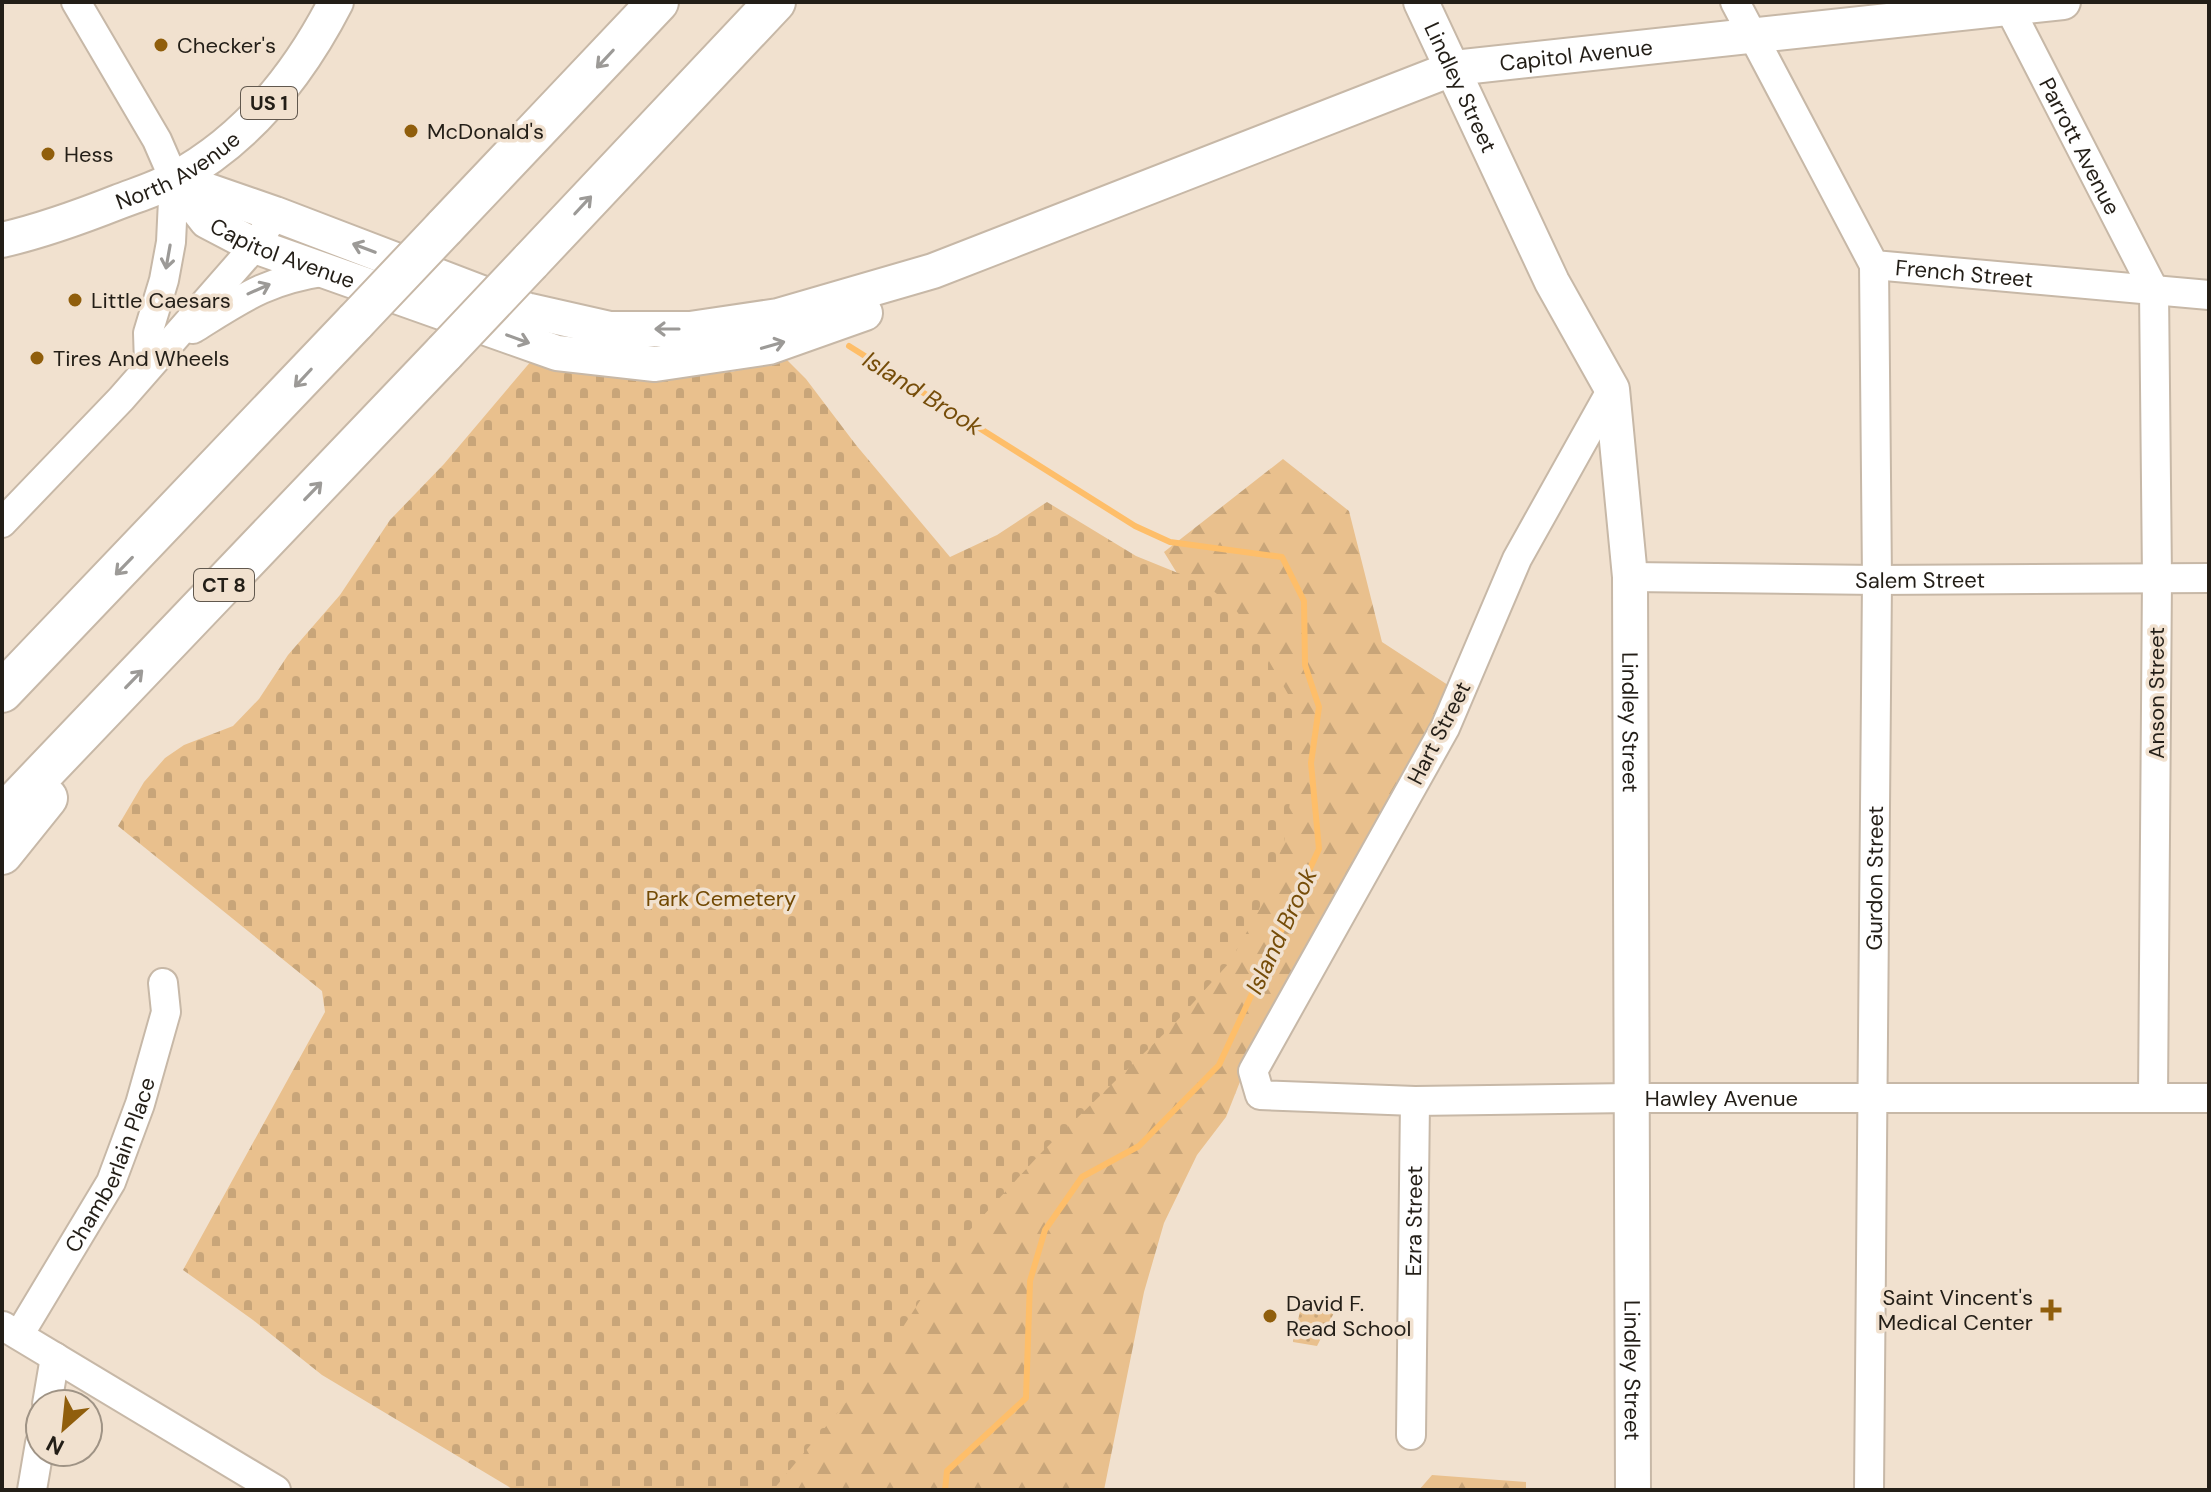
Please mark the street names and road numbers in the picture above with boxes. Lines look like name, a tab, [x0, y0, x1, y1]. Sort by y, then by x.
street label: Lindley Street	[1418, 17, 1504, 157]
street label: Capitol Avenue	[1498, 32, 1654, 77]
street label: Parrott Avenue	[2033, 72, 2127, 220]
road number: US 1	[241, 87, 297, 119]
street label: North Avenue	[112, 124, 246, 216]
street label: Capitol Avenue	[205, 211, 359, 295]
street label: French Street	[1894, 252, 2034, 294]
street label: Salem Street	[1855, 565, 1985, 595]
road number: CT 8	[194, 569, 254, 601]
street label: Anson Street	[2142, 627, 2171, 759]
street label: Lindley Street	[1616, 652, 1645, 793]
street label: Hart Street	[1401, 677, 1477, 789]
street label: Gurdon Street	[1859, 806, 1890, 951]
street label: Chamberlain Place	[58, 1074, 161, 1258]
street label: Hawley Avenue	[1645, 1084, 1798, 1113]
street label: Ezra Street	[1398, 1165, 1429, 1277]
street label: Lindley Street	[1618, 1300, 1647, 1441]

